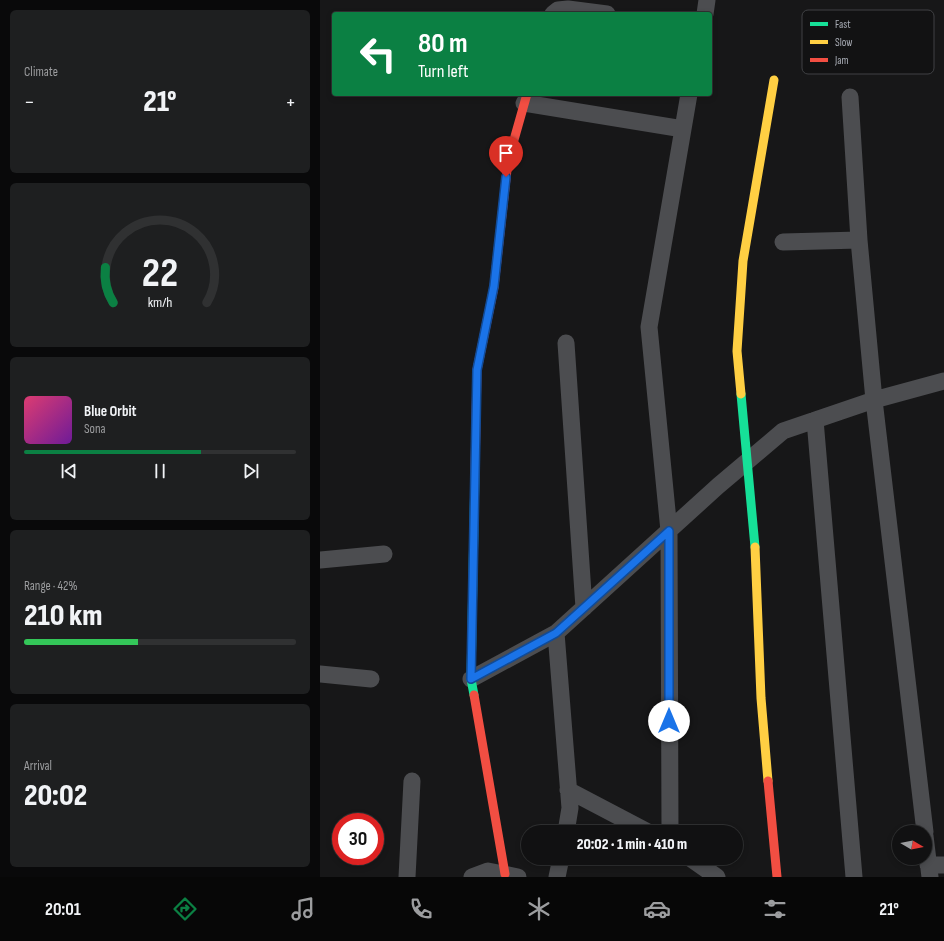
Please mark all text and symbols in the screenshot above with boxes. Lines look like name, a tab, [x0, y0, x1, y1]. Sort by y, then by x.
legend	[802, 10, 934, 74]
text: Fast	[835, 18, 851, 31]
text: 80 m	[418, 27, 467, 60]
icon: left	[352, 28, 404, 80]
text: Slow	[835, 36, 852, 49]
text: Jam	[834, 54, 849, 67]
text: Turn left	[418, 61, 469, 82]
text: Climate	[24, 64, 58, 80]
text: 21°	[143, 84, 177, 120]
text: −	[24, 89, 35, 116]
text: +	[285, 89, 296, 116]
pin	[489, 136, 523, 177]
icon: arrive	[495, 142, 517, 164]
text: 22	[142, 249, 178, 298]
text: km/h	[148, 294, 172, 311]
text: Blue Orbit	[84, 402, 136, 421]
text: Sona	[84, 421, 106, 437]
icon: previous	[58, 460, 80, 482]
icon: pause	[149, 460, 171, 482]
icon: next	[240, 460, 262, 482]
text: Range · 42%	[24, 578, 78, 594]
text: 210 km	[24, 598, 103, 634]
position arrow	[648, 700, 690, 742]
text: Arrival	[24, 758, 52, 774]
text: 20:02	[24, 778, 87, 814]
speed limit sign: 30	[332, 813, 384, 865]
north arrow	[892, 825, 932, 865]
map controls	[892, 825, 932, 865]
text: 20:02 · 1 min · 410 m	[577, 835, 687, 854]
icon: directions	[171, 895, 199, 923]
icon: music	[289, 895, 317, 923]
icon: phone	[407, 895, 435, 923]
icon: climate	[525, 895, 553, 923]
icon: car	[643, 895, 671, 923]
icon: filters	[761, 895, 789, 923]
text: 20:01	[45, 899, 81, 920]
text: 21°	[879, 899, 899, 920]

